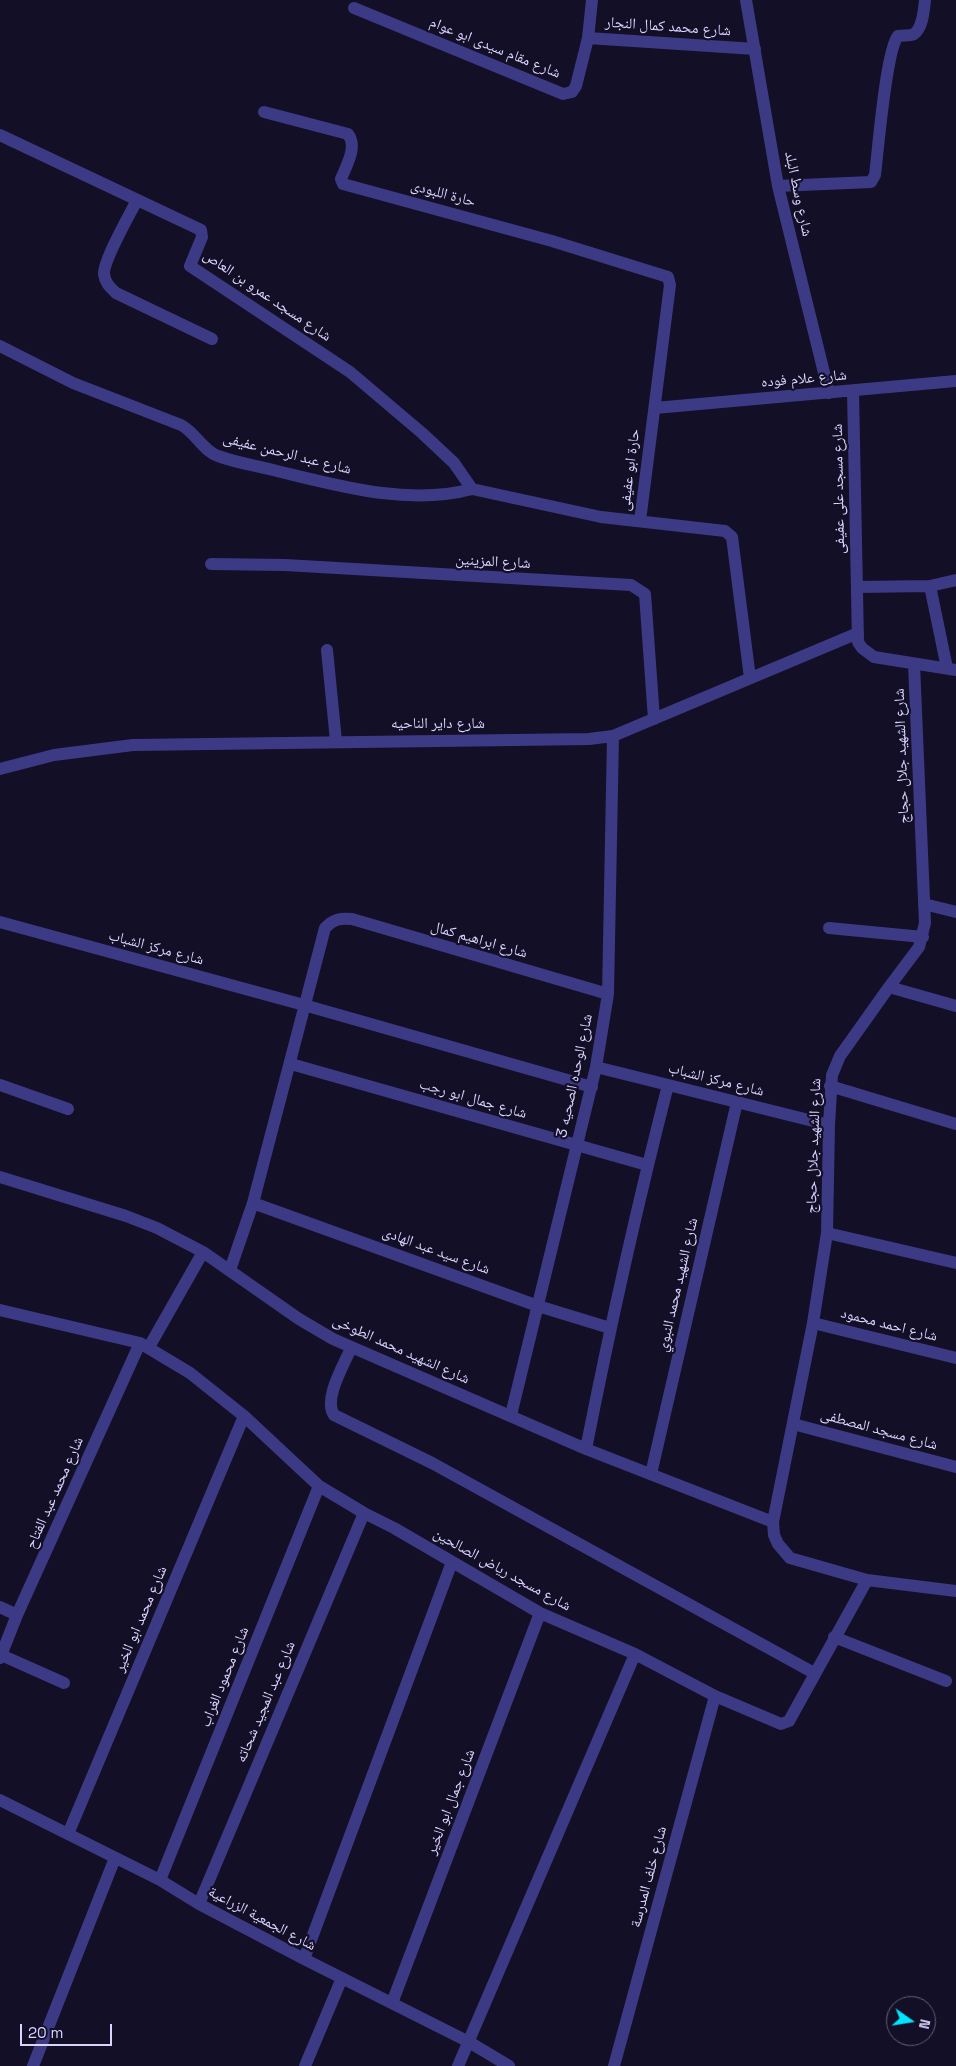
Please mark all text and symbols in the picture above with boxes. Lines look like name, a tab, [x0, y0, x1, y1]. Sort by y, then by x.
street label: شارع مقام سيدى ابو عوام	[427, 14, 563, 82]
street label: شارع محمد كمال النجار	[604, 14, 732, 40]
street label: شارع وسط البلد	[780, 150, 816, 238]
street label: حارة اللبودى	[409, 177, 477, 211]
street label: شارع مسجد عمرو بن العاص	[199, 246, 335, 346]
street label: شارع علام فوده	[760, 366, 848, 392]
street label: شارع مسجد على عفيفى	[829, 424, 849, 554]
street label: حارة ابو عفيفى	[616, 428, 644, 512]
street label: شارع عبد الرحمن عفيفى	[221, 429, 353, 479]
street label: شارع المزينين	[455, 551, 531, 573]
street label: شارع الشهيد جلال حجاج	[891, 688, 913, 824]
street label: شارع داير الناحيه	[391, 715, 485, 733]
street label: شارع ابراهيم كمال	[429, 918, 529, 962]
street label: شارع مركز الشباب	[106, 927, 206, 969]
street label: شارع الوحده الصحيه 3	[553, 1012, 597, 1140]
street label: شارع مركز الشباب	[666, 1059, 766, 1101]
street label: شارع جمال ابو رجب	[417, 1075, 529, 1123]
street label: شارع الشهيد جلال حجاج	[803, 1078, 825, 1214]
street label: شارع الشهيد محمد النبوي	[654, 1216, 702, 1354]
street label: شارع سيد عبد الهادى	[380, 1223, 492, 1279]
street label: شارع احمد محمود	[839, 1304, 939, 1346]
street label: شارع الشهيد محمد الطوخى	[330, 1312, 472, 1388]
street label: شارع مسجد المصطفى	[819, 1406, 939, 1454]
street label: شارع محمد عبد الفتاح	[22, 1434, 88, 1552]
street label: شارع مسجد رياض الصالحين	[430, 1525, 574, 1615]
street label: شارع محمد ابو الخير	[111, 1563, 171, 1675]
street label: شارع محمود الغراب	[197, 1624, 253, 1730]
street label: شارع عبد المجيد شحاته	[232, 1639, 300, 1765]
street label: شارع جمال ابو الخير	[423, 1747, 479, 1857]
street label: شارع خلف المدرسة	[627, 1824, 671, 1930]
street label: شارع الجمعية الزراعية	[205, 1883, 319, 1955]
north arrow	[886, 1996, 936, 2046]
scale bar	[22, 2014, 115, 2046]
text: N	[915, 2018, 934, 2031]
text: 20 m	[28, 2023, 63, 2042]

